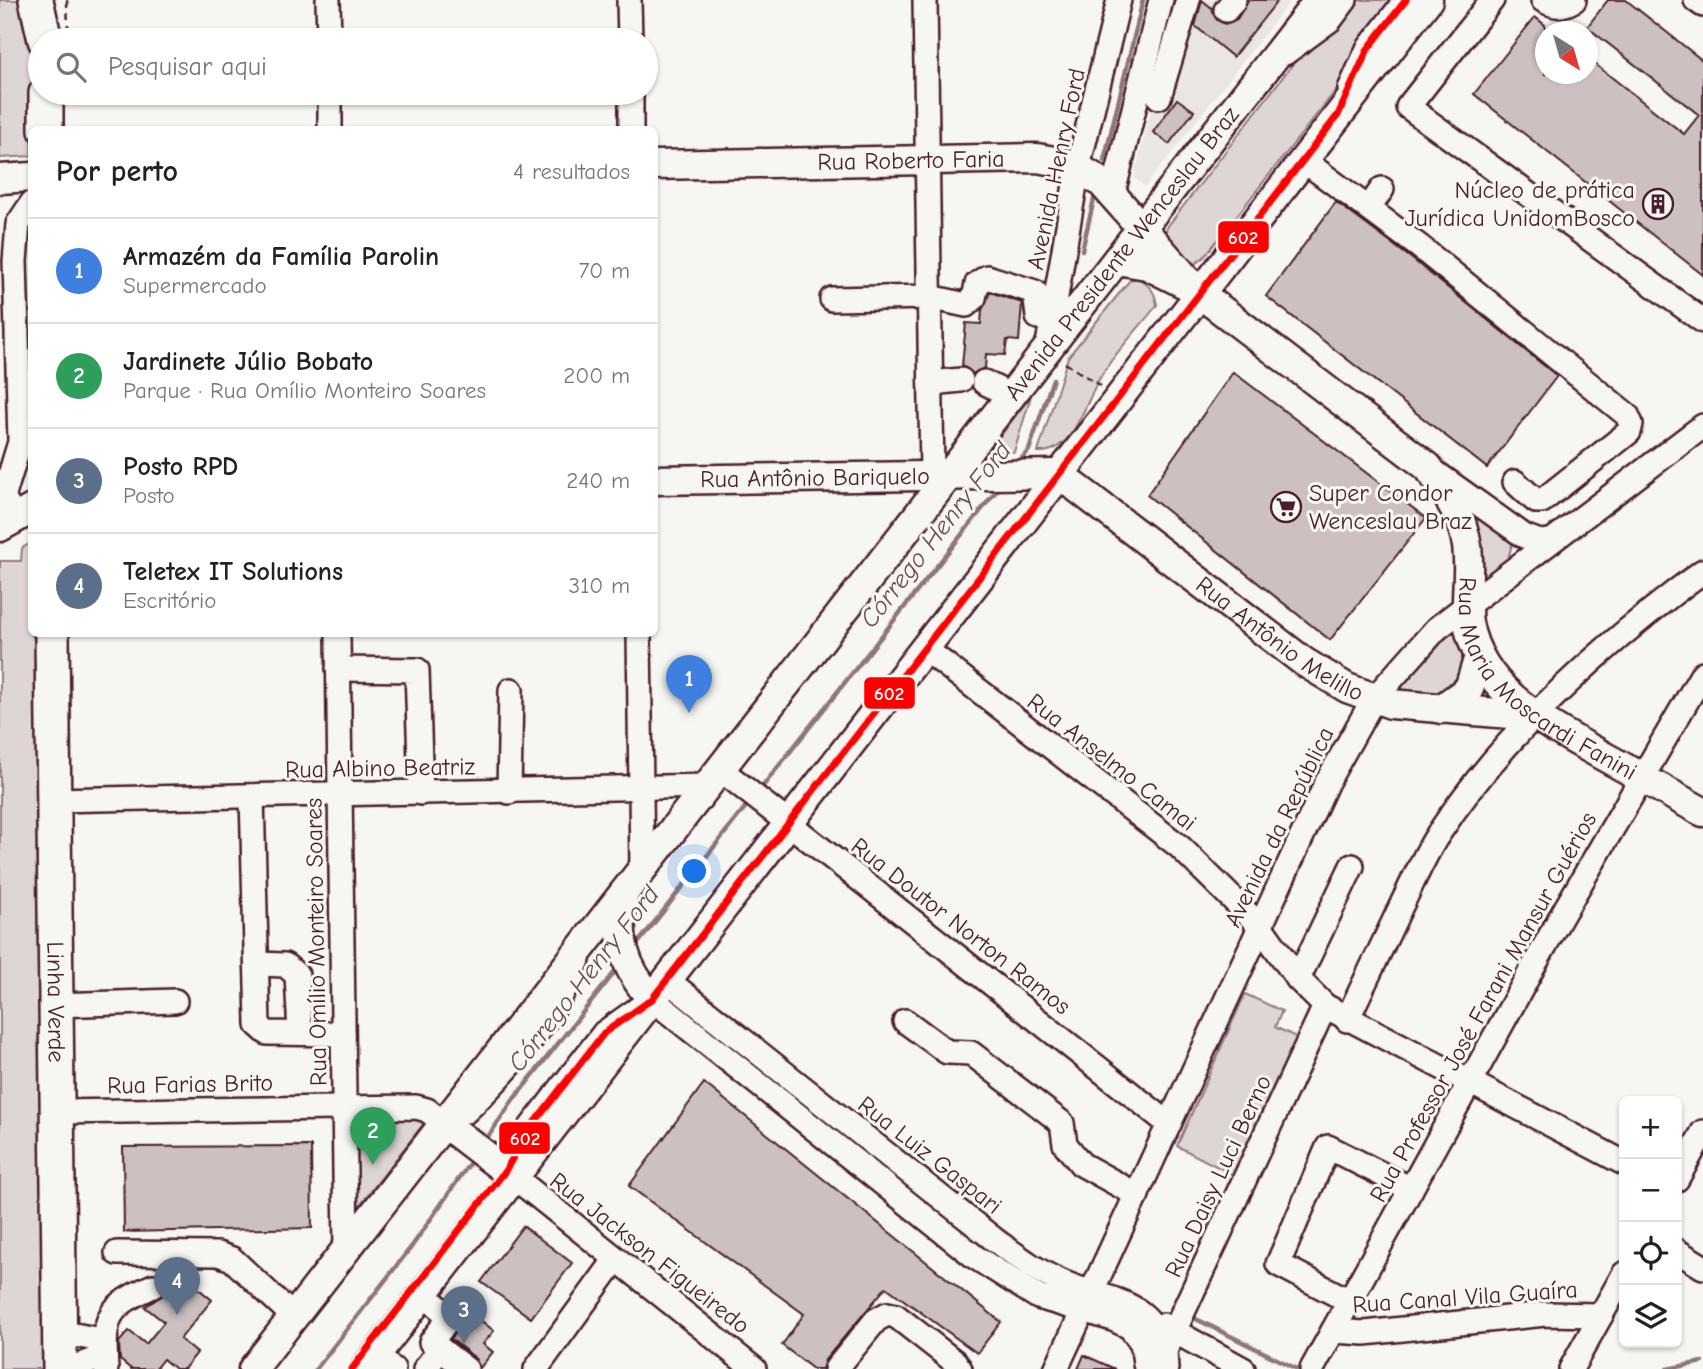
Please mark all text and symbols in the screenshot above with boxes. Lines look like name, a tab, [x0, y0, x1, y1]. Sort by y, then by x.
north arrow	[1535, 21, 1598, 84]
search box	[28, 28, 658, 105]
icon: search	[52, 48, 90, 86]
text: Pesquisar aqui	[108, 52, 267, 82]
street label: Avenida Henry Ford	[1021, 66, 1091, 272]
street label: Avenida Presidente Wenceslau Braz	[999, 100, 1245, 406]
street label: Rua Roberto Faria	[817, 145, 1005, 176]
text: Por perto	[56, 154, 178, 189]
text: 4 resultados	[513, 158, 630, 185]
place label: Núcleo de prática Jurídica UnidomBosco	[1404, 176, 1635, 232]
building icon: Núcleo de prática Jurídica UnidomBosco	[1641, 187, 1675, 221]
line badge: 602	[1217, 220, 1270, 254]
text: 602	[1228, 227, 1258, 249]
text: Armazém da Família Parolin	[123, 242, 439, 272]
text: 1	[74, 257, 84, 284]
text: 70 m	[578, 257, 630, 284]
text: Supermercado	[123, 272, 267, 299]
text: Jardinete Júlio Bobato	[123, 347, 373, 377]
text: 2	[73, 362, 85, 389]
text: 200 m	[563, 362, 630, 389]
text: Parque · Rua Omílio Monteiro Soares	[123, 377, 486, 404]
water label: Córrego Henry Ford	[854, 435, 1019, 634]
text: Posto RPD	[123, 452, 238, 482]
street label: Rua Antônio Bariquelo	[700, 462, 930, 493]
text: 3	[73, 467, 85, 494]
text: 240 m	[566, 467, 630, 494]
place label: Super Condor Wenceslau Braz	[1309, 479, 1472, 535]
text: Posto	[123, 482, 175, 509]
supermarket icon: Super Condor Wenceslau Braz	[1269, 490, 1303, 524]
text: Teletex IT Solutions	[123, 557, 343, 587]
street label: Rua Antônio Melillo	[1191, 570, 1367, 707]
text: 4	[74, 572, 84, 599]
text: 310 m	[569, 572, 630, 599]
street label: Rua Maria Moscardi Fanini	[1453, 576, 1642, 786]
text: Escritório	[123, 587, 216, 614]
pin: 1	[666, 655, 712, 713]
line badge: 602	[863, 676, 916, 710]
text: 602	[874, 683, 904, 705]
street label: Rua Anselmo Camai	[1022, 687, 1202, 837]
street label: Avenida da República	[1218, 722, 1340, 932]
street label: Rua Albino Beatriz	[285, 752, 476, 784]
street label: Rua Omílio Monteiro Soares	[299, 798, 333, 1086]
street label: Rua Professor José Farani Mansur Guérios	[1364, 807, 1602, 1207]
street label: Rua Doutor Norton Ramos	[846, 832, 1076, 1020]
your location	[677, 854, 711, 888]
water label: Córrego Henry Ford	[502, 879, 667, 1078]
street label: Linha Verde	[41, 941, 71, 1063]
street label: Rua Farias Brito	[107, 1069, 273, 1099]
street label: Rua Daisy Luci Berno	[1159, 1070, 1277, 1282]
street label: Rua Luiz Gaspari	[853, 1090, 1007, 1220]
map controls	[1619, 1096, 1682, 1348]
button: +	[1619, 1096, 1682, 1159]
pin: 2	[350, 1107, 396, 1165]
line badge: 602	[498, 1121, 551, 1155]
text: 602	[510, 1128, 540, 1150]
button: −	[1619, 1159, 1682, 1222]
street label: Rua Jackson Figueiredo	[545, 1166, 755, 1340]
button: locate	[1619, 1222, 1682, 1285]
pin: 4	[154, 1257, 200, 1315]
street label: Rua Canal Vila Guaíra	[1351, 1275, 1579, 1319]
button: layers	[1619, 1285, 1682, 1348]
pin: 3	[441, 1286, 487, 1344]

